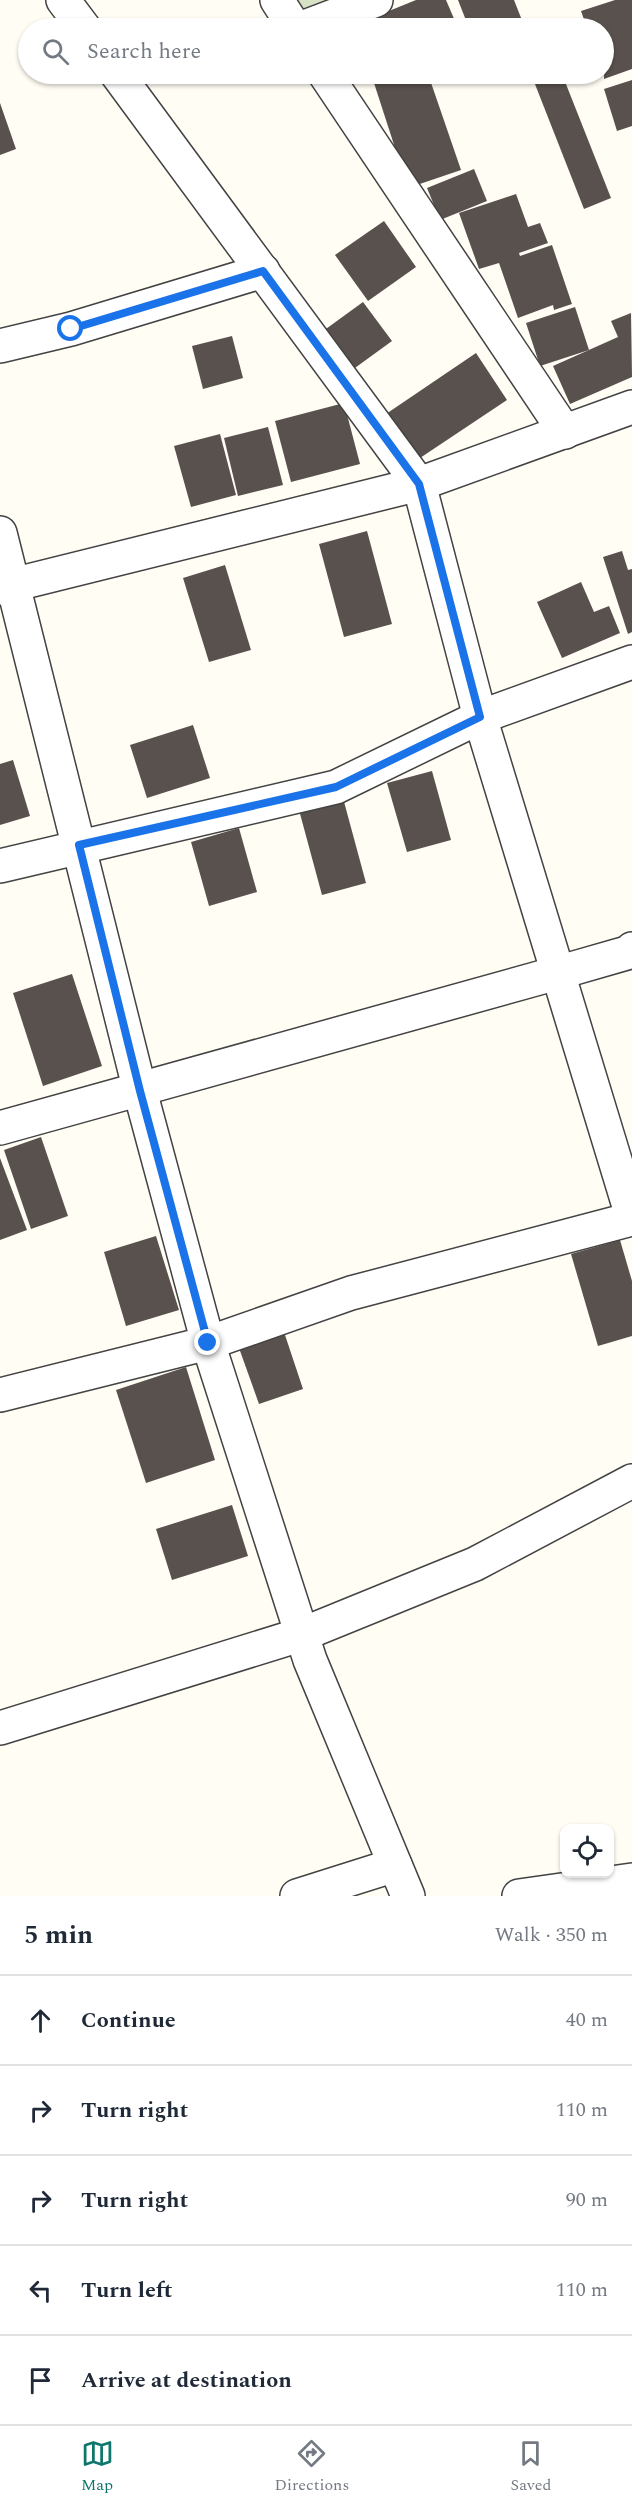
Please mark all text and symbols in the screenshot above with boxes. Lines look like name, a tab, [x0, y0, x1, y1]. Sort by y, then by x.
search box	[18, 18, 614, 84]
icon: search	[39, 35, 72, 68]
text: Search here	[87, 35, 201, 68]
route start	[57, 315, 83, 341]
route end	[194, 1329, 220, 1355]
map controls	[560, 1824, 614, 1878]
button: locate	[560, 1824, 614, 1878]
text: 5 min	[24, 1915, 93, 1955]
text: Walk · 350 m	[495, 1920, 608, 1950]
icon: ahead	[24, 2004, 57, 2037]
text: Continue	[81, 2004, 176, 2037]
text: 40 m	[566, 2005, 608, 2035]
icon: right	[24, 2094, 57, 2127]
text: Turn right	[81, 2094, 188, 2127]
text: 110 m	[556, 2095, 608, 2125]
icon: right	[24, 2184, 57, 2217]
text: Turn right	[81, 2184, 188, 2217]
text: 90 m	[566, 2185, 608, 2215]
icon: left	[24, 2274, 57, 2307]
text: Turn left	[81, 2274, 173, 2307]
text: 110 m	[556, 2275, 608, 2305]
icon: arrive	[24, 2364, 57, 2397]
text: Arrive at destination	[81, 2364, 292, 2397]
tab: Map	[81, 2437, 114, 2497]
tab: Directions	[275, 2437, 349, 2497]
tab: Saved	[510, 2437, 551, 2497]

